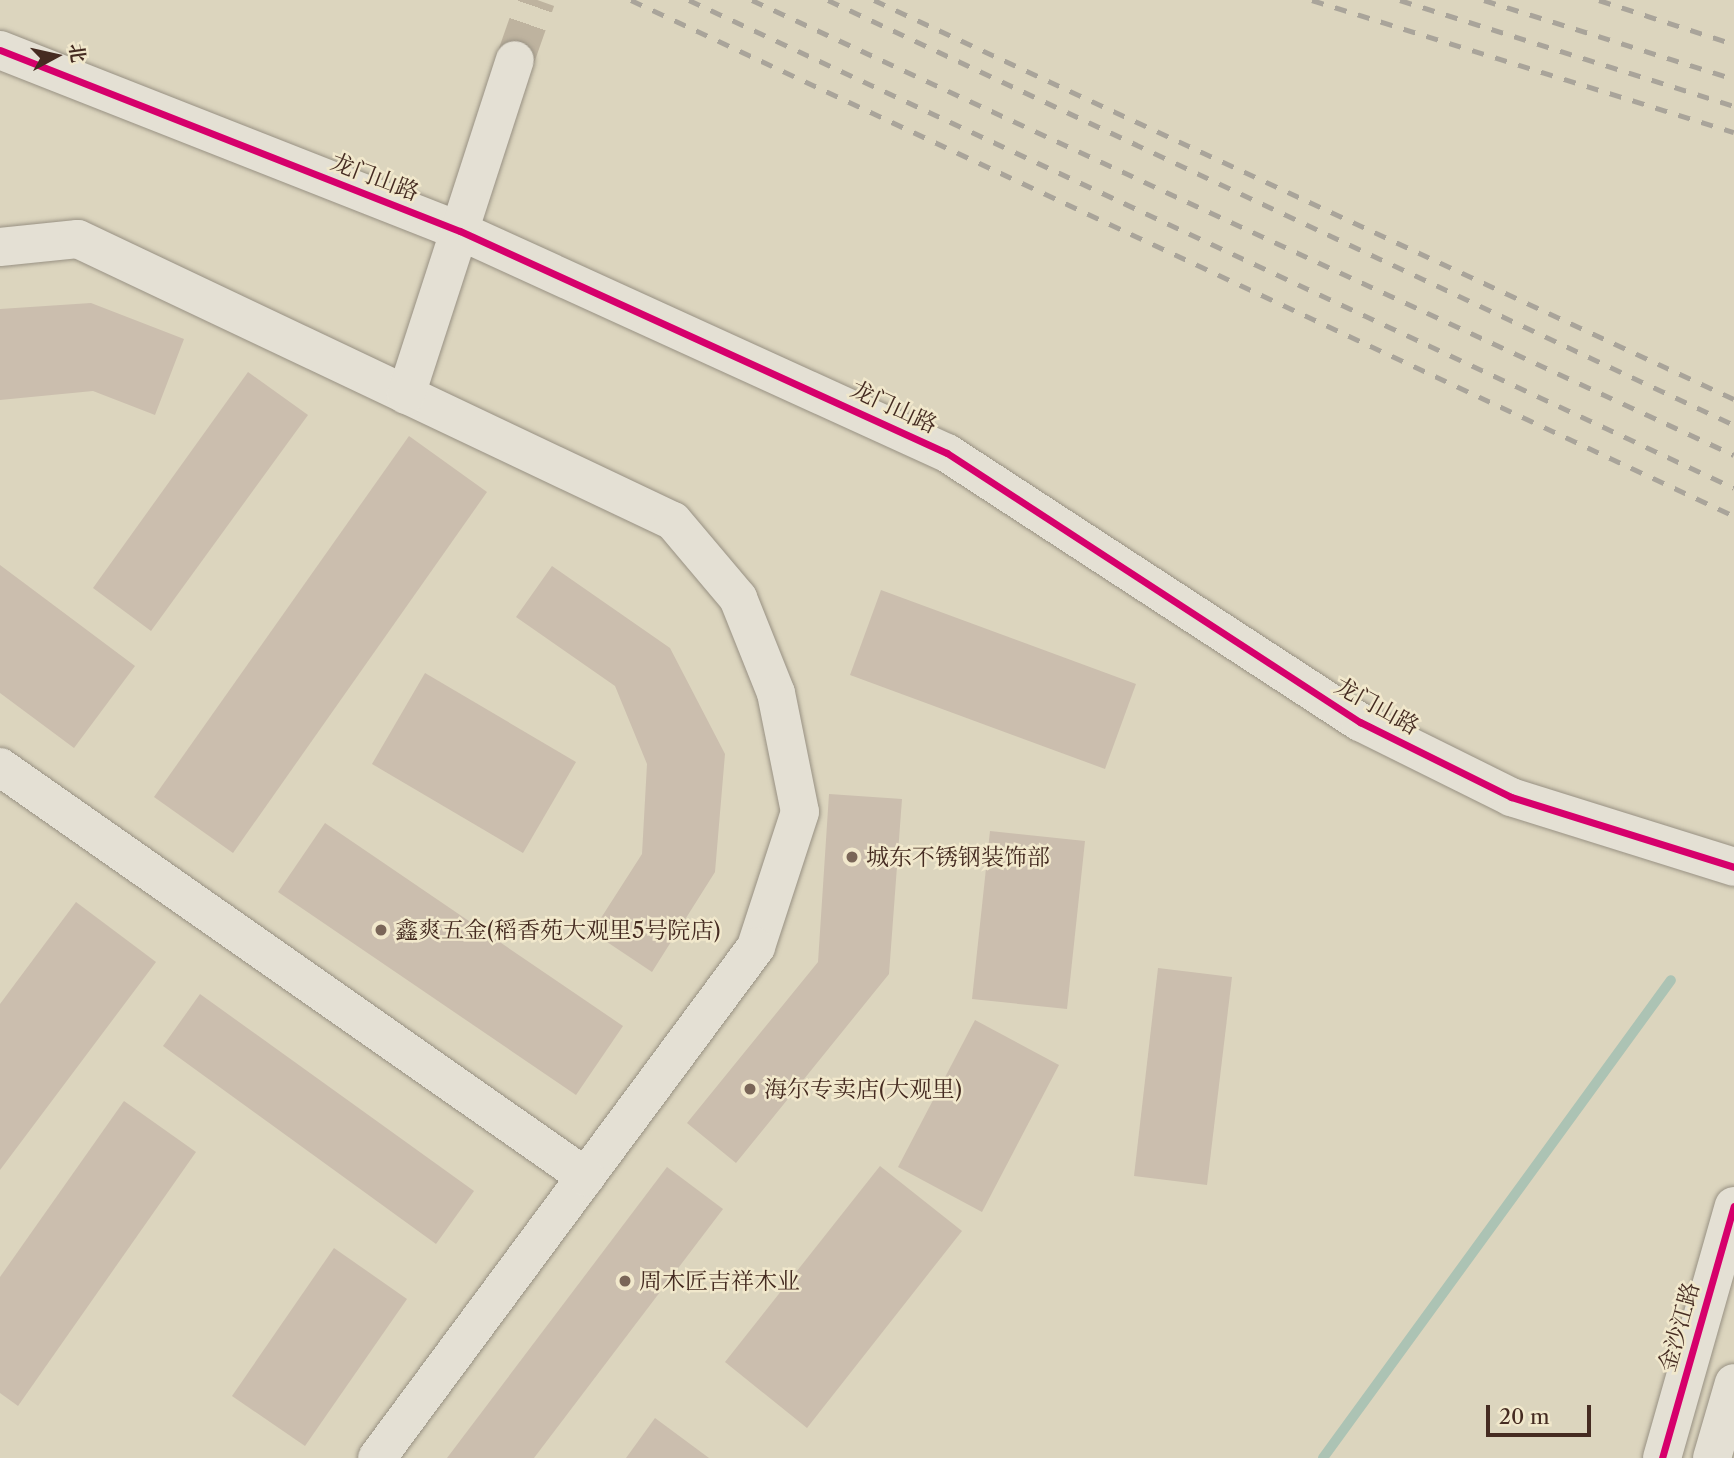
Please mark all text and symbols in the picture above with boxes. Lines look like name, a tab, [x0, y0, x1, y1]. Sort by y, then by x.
north arrow	[21, 21, 91, 91]
text: 北	[65, 42, 90, 64]
street label: 龙门山路	[327, 148, 423, 206]
street label: 龙门山路	[846, 375, 942, 439]
street label: 龙门山路	[1330, 672, 1424, 740]
place label: 城东不锈钢装饰部	[866, 843, 1050, 871]
marker: 城东不锈钢装饰部	[844, 849, 860, 865]
place label: 鑫爽五金(稻香苑大观里5号院店)	[395, 916, 720, 944]
marker: 鑫爽五金(稻香苑大观里5号院店)	[373, 922, 389, 938]
place label: 海尔专卖店(大观里)	[764, 1075, 962, 1103]
marker: 海尔专卖店(大观里)	[742, 1081, 758, 1097]
place label: 周木匠吉祥木业	[639, 1267, 800, 1295]
marker: 周木匠吉祥木业	[617, 1273, 633, 1289]
street label: 金沙江路	[1653, 1279, 1705, 1375]
scale bar	[1489, 1392, 1594, 1436]
text: 20 m	[1499, 1404, 1550, 1429]

